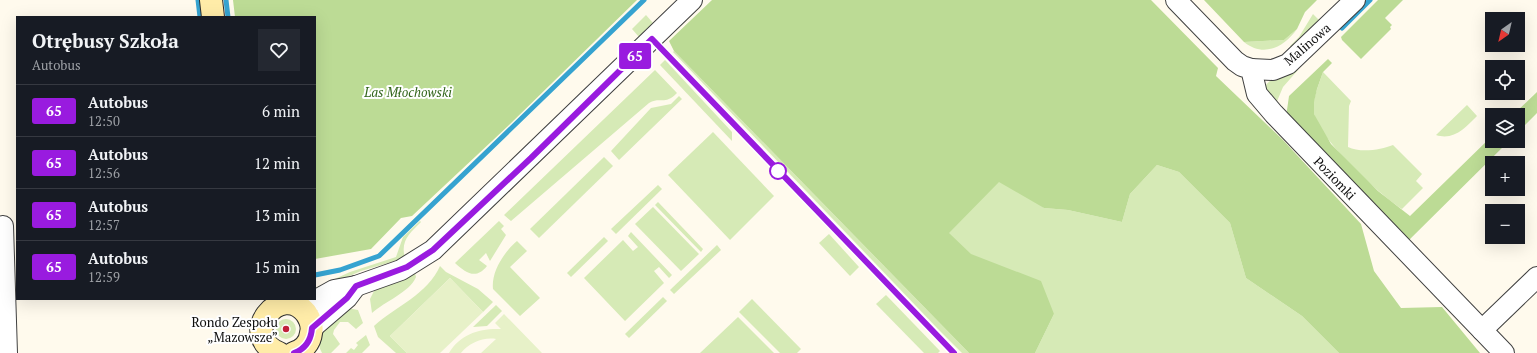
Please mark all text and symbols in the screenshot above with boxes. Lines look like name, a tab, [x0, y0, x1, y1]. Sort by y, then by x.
north arrow	[1485, 12, 1525, 52]
map controls	[1485, 12, 1525, 244]
street label: Malinowa	[1280, 18, 1335, 69]
text: Otrębusy Szkoła	[32, 28, 179, 53]
button: heart	[258, 29, 300, 71]
line badge: 65	[617, 43, 653, 69]
text: 65	[627, 46, 643, 65]
text: Autobus	[32, 56, 81, 74]
button: locate	[1485, 60, 1525, 100]
park label: Las Młochowski	[363, 83, 452, 101]
text: Autobus	[88, 92, 148, 112]
text: 65	[46, 101, 62, 120]
text: 6 min	[262, 101, 300, 121]
button: layers	[1485, 108, 1525, 148]
text: 12:50	[88, 112, 120, 130]
text: Autobus	[88, 144, 148, 164]
street label: Poziomki	[1310, 152, 1360, 204]
text: 65	[46, 153, 62, 172]
text: 12 min	[254, 153, 300, 173]
button: +	[1485, 156, 1525, 196]
unlabelled marker	[769, 162, 787, 180]
text: 12:56	[88, 164, 120, 182]
text: Autobus	[88, 196, 148, 216]
button: −	[1485, 204, 1525, 244]
text: 65	[46, 205, 62, 224]
text: 13 min	[254, 205, 300, 225]
text: 12:57	[88, 216, 120, 234]
text: Autobus	[88, 248, 148, 268]
text: 65	[46, 257, 62, 276]
text: 15 min	[254, 257, 300, 277]
text: 12:59	[88, 268, 120, 286]
place label: Rondo Zespołu „Mazowsze”	[191, 313, 279, 346]
marker: Rondo Zespołu „Mazowsze”	[281, 324, 291, 334]

